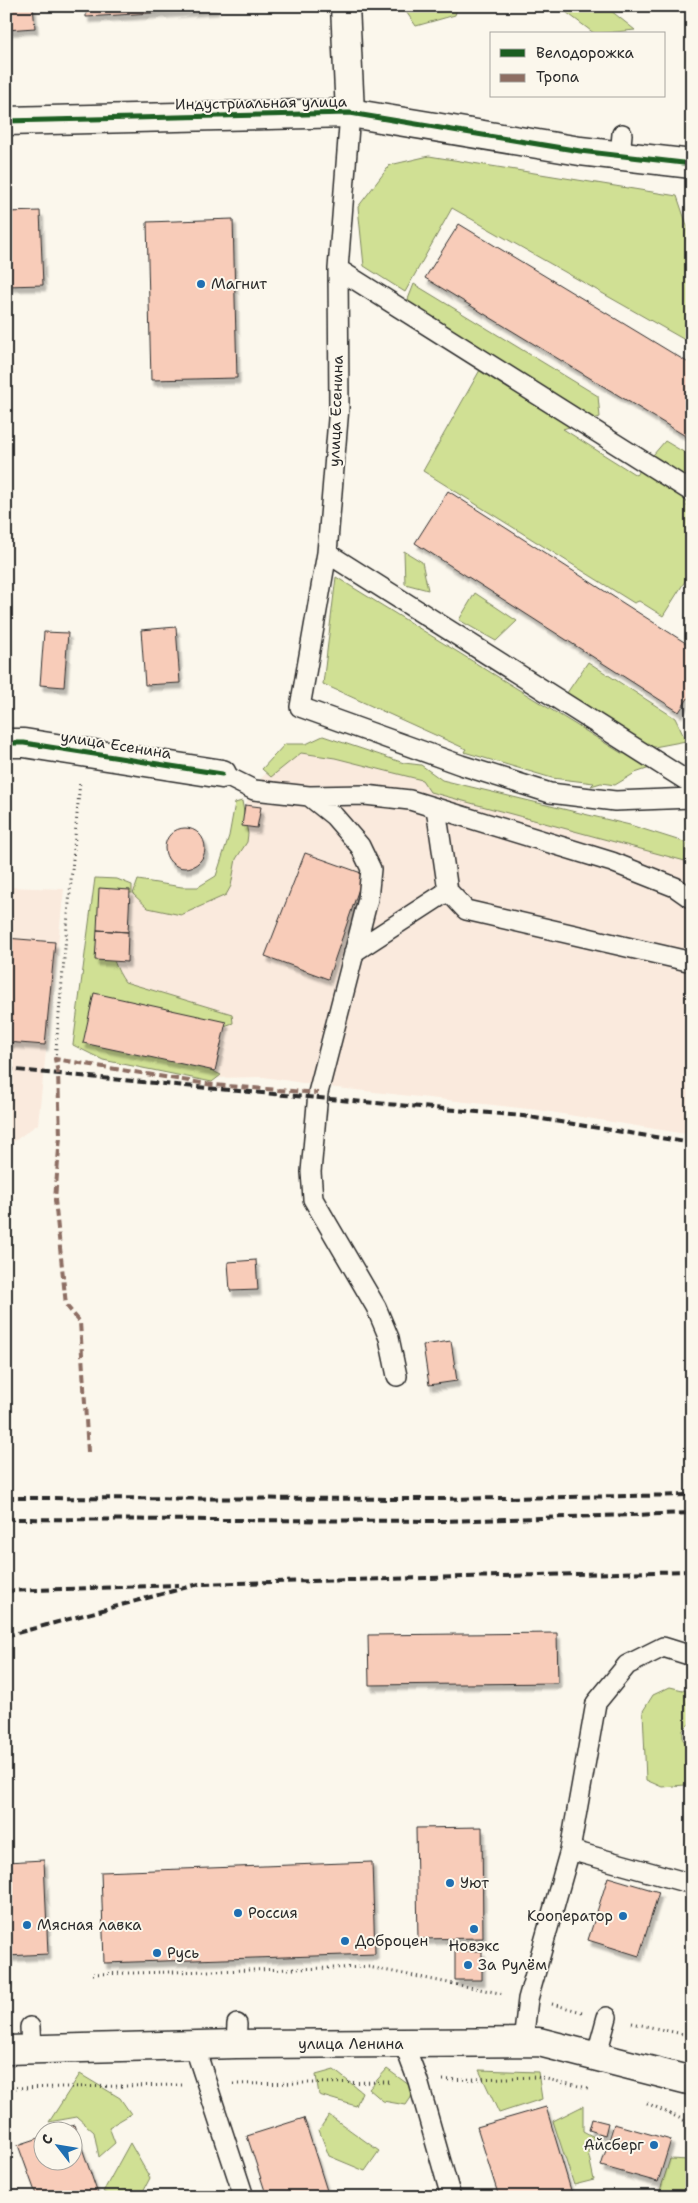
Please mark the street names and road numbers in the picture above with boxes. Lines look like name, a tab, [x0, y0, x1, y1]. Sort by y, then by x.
street label: Индустриальная улица	[175, 91, 348, 114]
street label: улица Есенина	[324, 354, 348, 467]
street label: улица Есенина	[59, 726, 173, 764]
street label: улица Ленина	[298, 2034, 404, 2054]

